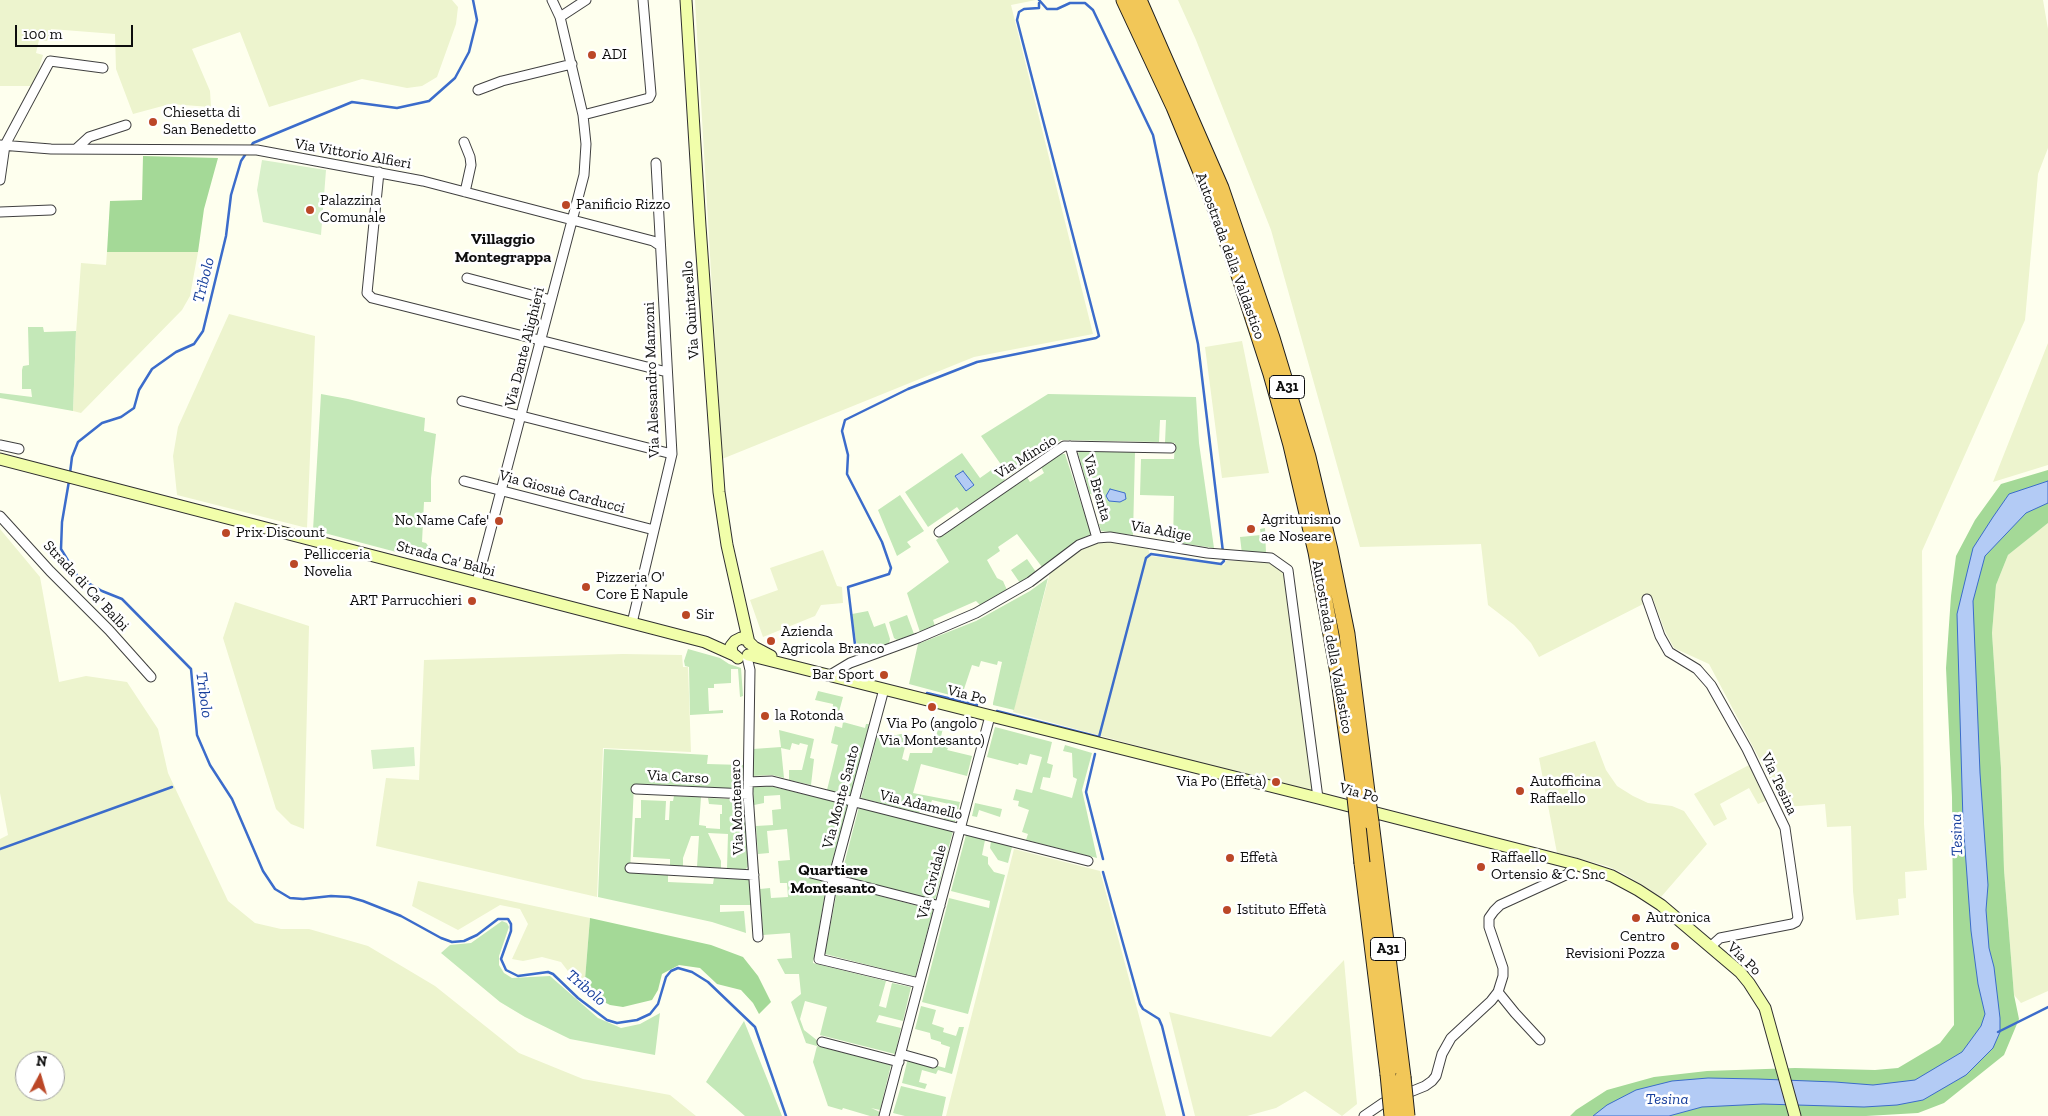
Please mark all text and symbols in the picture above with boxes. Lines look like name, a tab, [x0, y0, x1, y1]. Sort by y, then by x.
scale bar	[18, 15, 135, 47]
text: 100 m	[23, 25, 62, 43]
place label: ADI	[602, 46, 627, 64]
marker: ADI	[586, 49, 598, 61]
place label: Chiesetta di San Benedetto	[163, 104, 256, 139]
marker: Chiesetta di San Benedetto	[147, 116, 159, 128]
street label: Via Vittorio Alfieri	[293, 135, 413, 173]
street label: Autostrada della Valdastico	[1191, 170, 1269, 342]
place label: Palazzina Comunale	[320, 192, 386, 227]
place label: Panificio Rizzo	[576, 196, 670, 214]
marker: Panificio Rizzo	[560, 199, 572, 211]
marker: Palazzina Comunale	[304, 204, 316, 216]
district label: Villaggio Montegrappa	[455, 229, 551, 267]
water label: Tribolo	[189, 255, 219, 305]
street label: Via Quintarello	[679, 260, 703, 360]
street label: Via Dante Alighieri	[501, 285, 549, 409]
street label: Via Alessandro Manzoni	[640, 302, 664, 458]
road number: A31	[1270, 376, 1304, 398]
street label: Via Mincio	[992, 431, 1060, 483]
street label: Via Brenta	[1079, 453, 1115, 523]
street label: Via Giosuè Carducci	[497, 466, 627, 518]
place label: Agriturismo ae Noseare	[1261, 511, 1341, 546]
place label: No Name Cafe'	[394, 512, 489, 530]
marker: No Name Cafe'	[493, 515, 505, 527]
street label: Via Adige	[1129, 517, 1193, 545]
marker: Agriturismo ae Noseare	[1245, 523, 1257, 535]
place label: Prix Discount	[236, 524, 325, 542]
marker: Prix Discount	[220, 527, 232, 539]
street label: Strada di Ca' Balbi	[39, 537, 133, 635]
street label: Strada Ca' Balbi	[395, 537, 497, 581]
place label: Pellicceria Novelia	[304, 546, 370, 581]
marker: Pellicceria Novelia	[288, 558, 300, 570]
street label: Autostrada della Valdastico	[1308, 559, 1356, 735]
place label: Pizzeria O' Core E Napule	[596, 569, 688, 604]
marker: Pizzeria O' Core E Napule	[580, 581, 592, 593]
place label: ART Parrucchieri	[350, 592, 462, 610]
marker: ART Parrucchieri	[466, 595, 478, 607]
place label: Sir	[696, 606, 714, 624]
marker: Sir	[680, 609, 692, 621]
place label: Azienda Agricola Branco	[781, 623, 884, 658]
marker: Azienda Agricola Branco	[765, 635, 777, 647]
place label: Bar Sport	[812, 666, 874, 684]
marker: Bar Sport	[878, 669, 890, 681]
water label: Tribolo	[191, 671, 217, 719]
street label: Via Po	[945, 681, 989, 709]
marker: Via Po (angolo Via Montesanto)	[926, 701, 938, 713]
place label: la Rotonda	[775, 707, 844, 725]
marker: la Rotonda	[759, 710, 771, 722]
place label: Via Po (angolo Via Montesanto)	[879, 715, 985, 750]
street label: Via Monte Santo	[819, 743, 863, 851]
street label: Via Tesina	[1757, 750, 1801, 818]
street label: Via Montenero	[726, 759, 748, 855]
street label: Via Carso	[647, 766, 709, 788]
place label: Via Po (Effetà)	[1177, 773, 1266, 791]
place label: Autofficina Raffaello	[1530, 773, 1601, 808]
marker: Via Po (Effetà)	[1270, 776, 1282, 788]
street label: Via Po	[1337, 779, 1381, 807]
marker: Autofficina Raffaello	[1514, 785, 1526, 797]
street label: Via Adamello	[878, 786, 964, 824]
water label: Tesina	[1947, 813, 1967, 857]
street label: Via Cividale	[913, 843, 951, 921]
place label: Effetà	[1240, 849, 1278, 867]
place label: Raffaello Ortensio & C. Snc	[1491, 849, 1605, 884]
marker: Effetà	[1224, 852, 1236, 864]
district label: Quartiere Montesanto	[790, 860, 876, 898]
marker: Raffaello Ortensio & C. Snc	[1475, 861, 1487, 873]
place label: Istituto Effetà	[1237, 901, 1327, 919]
marker: Istituto Effetà	[1221, 904, 1233, 916]
place label: Autronica	[1646, 909, 1710, 927]
marker: Autronica	[1630, 912, 1642, 924]
place label: Centro Revisioni Pozza	[1566, 928, 1665, 963]
road number: A31	[1370, 938, 1406, 961]
street label: Via Po	[1723, 939, 1765, 979]
marker: Centro Revisioni Pozza	[1669, 940, 1681, 952]
water label: Tribolo	[562, 966, 610, 1010]
north arrow	[15, 1051, 65, 1101]
text: N	[35, 1053, 48, 1071]
water label: Tesina	[1646, 1089, 1688, 1109]

